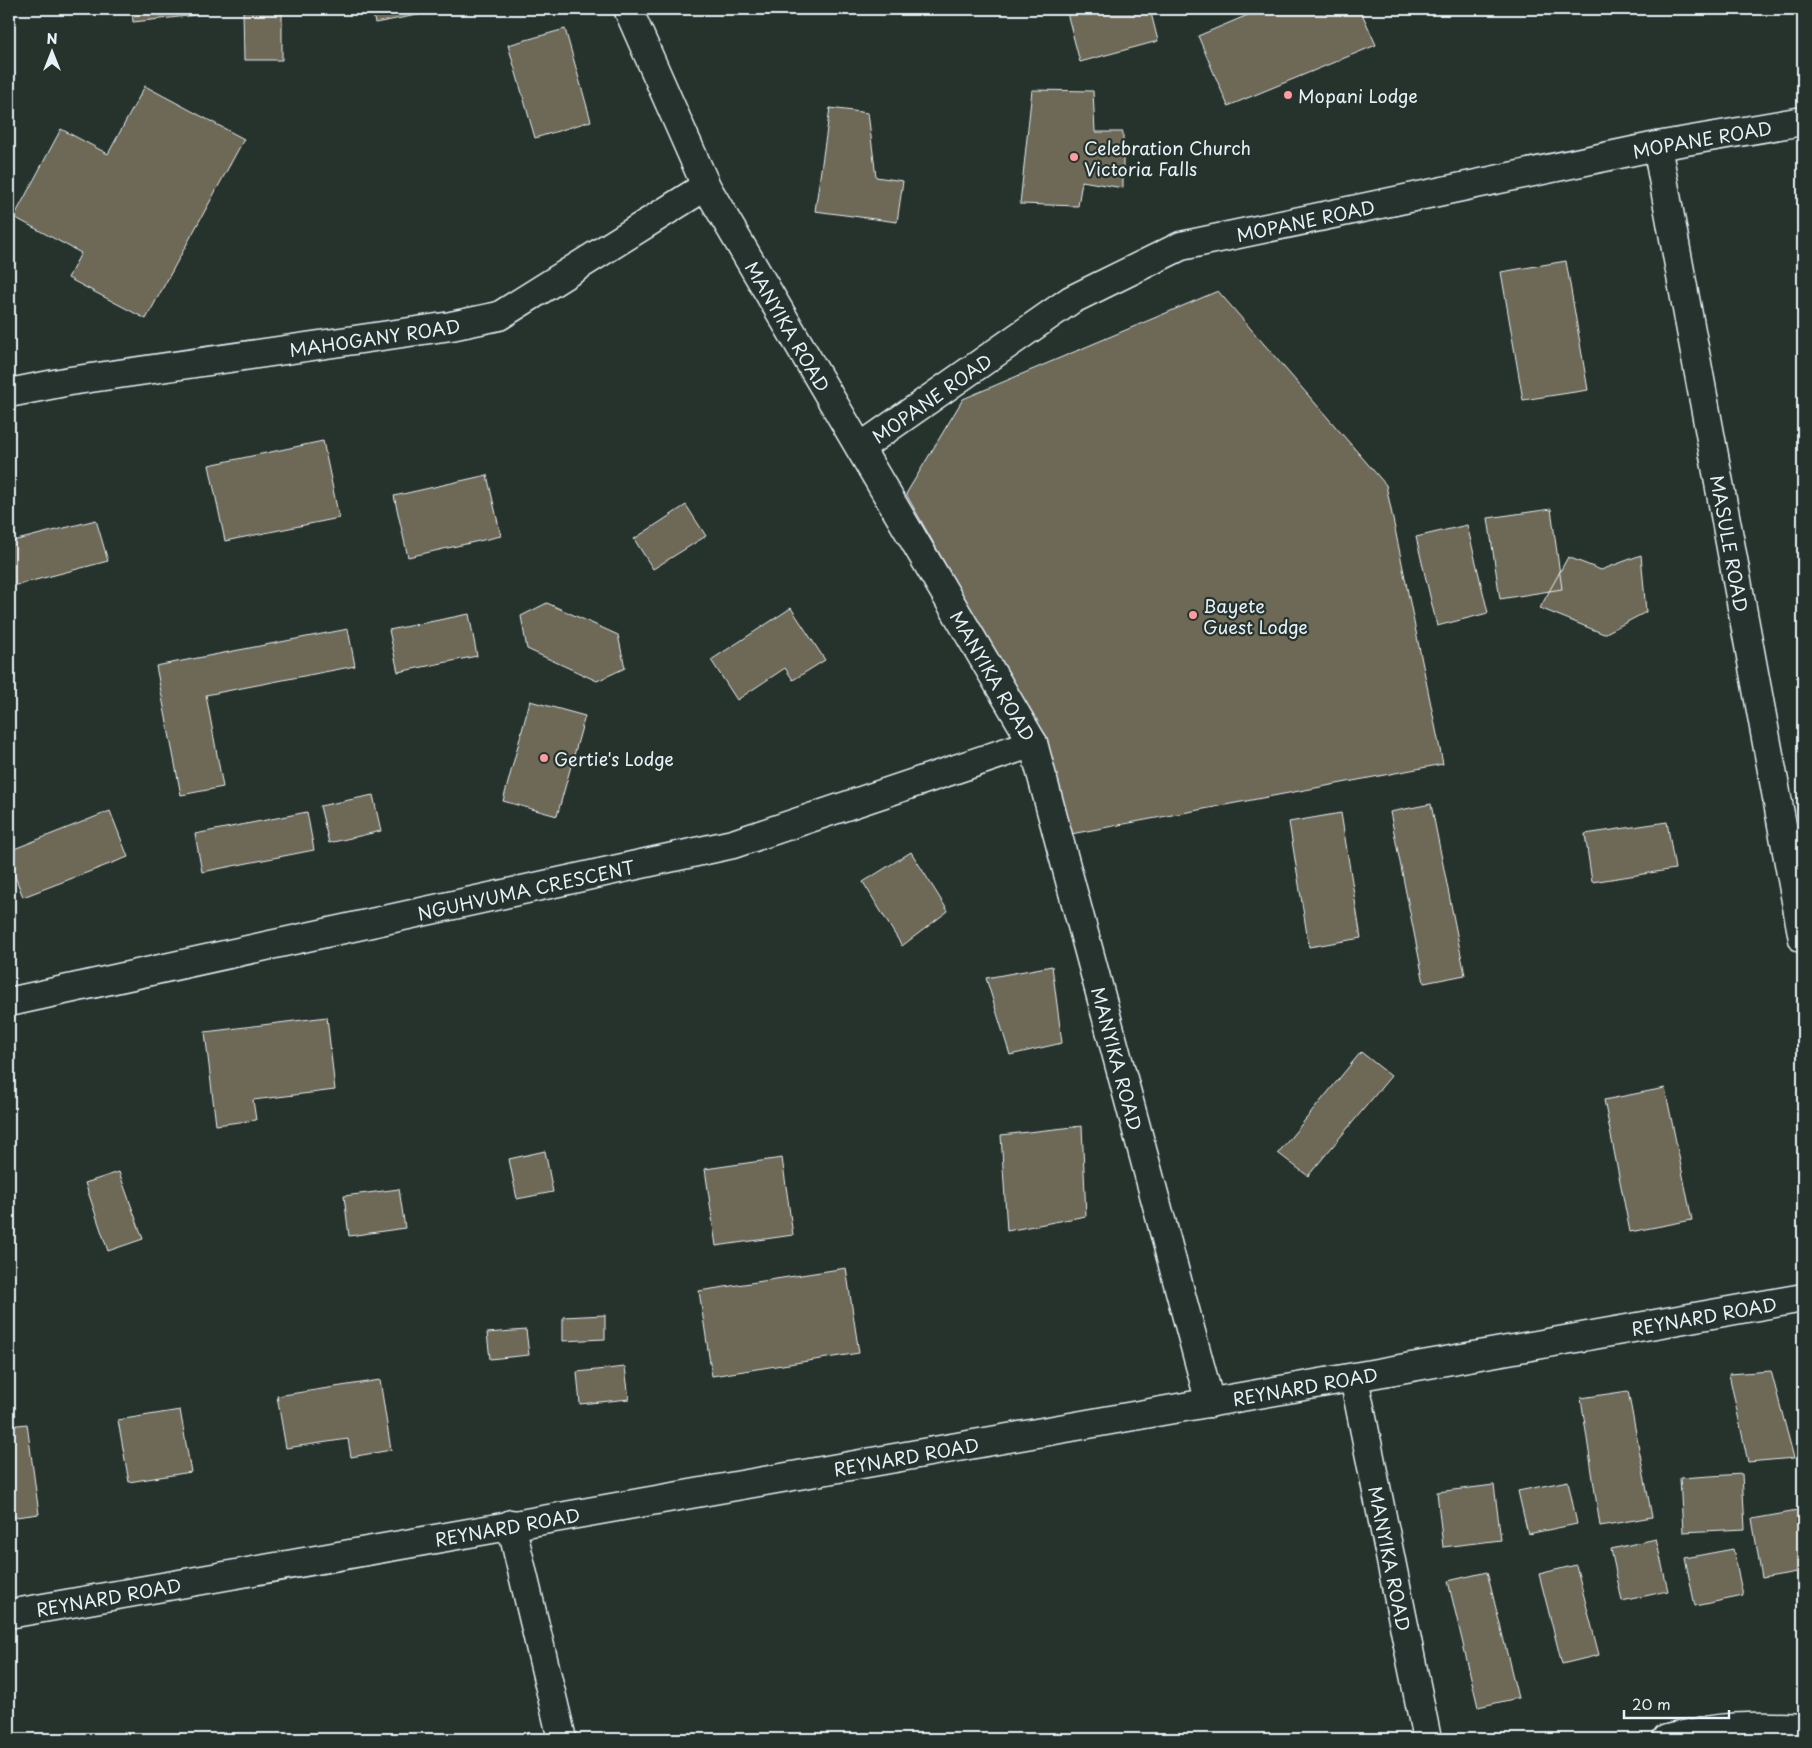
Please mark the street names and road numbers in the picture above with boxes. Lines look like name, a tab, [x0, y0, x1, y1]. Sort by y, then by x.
street label: MOPANE ROAD	[1630, 113, 1774, 164]
street label: MOPANE ROAD	[1234, 192, 1377, 248]
street label: MANYIKA ROAD	[739, 256, 837, 397]
street label: MAHOGANY ROAD	[287, 311, 463, 363]
street label: MOPANE ROAD	[866, 346, 997, 449]
street label: MASULE ROAD	[1704, 473, 1756, 614]
street label: MANYIKA ROAD	[944, 605, 1042, 746]
street label: NGUHVUMA CRESCENT	[415, 852, 638, 926]
street label: MANYIKA ROAD	[1085, 984, 1150, 1133]
street label: REYNARD ROAD	[1629, 1289, 1779, 1342]
street label: REYNARD ROAD	[1230, 1360, 1380, 1412]
street label: REYNARD ROAD	[831, 1430, 981, 1482]
street label: MANYIKA ROAD	[1363, 1483, 1418, 1633]
street label: REYNARD ROAD	[433, 1500, 582, 1552]
street label: REYNARD ROAD	[34, 1570, 183, 1623]

